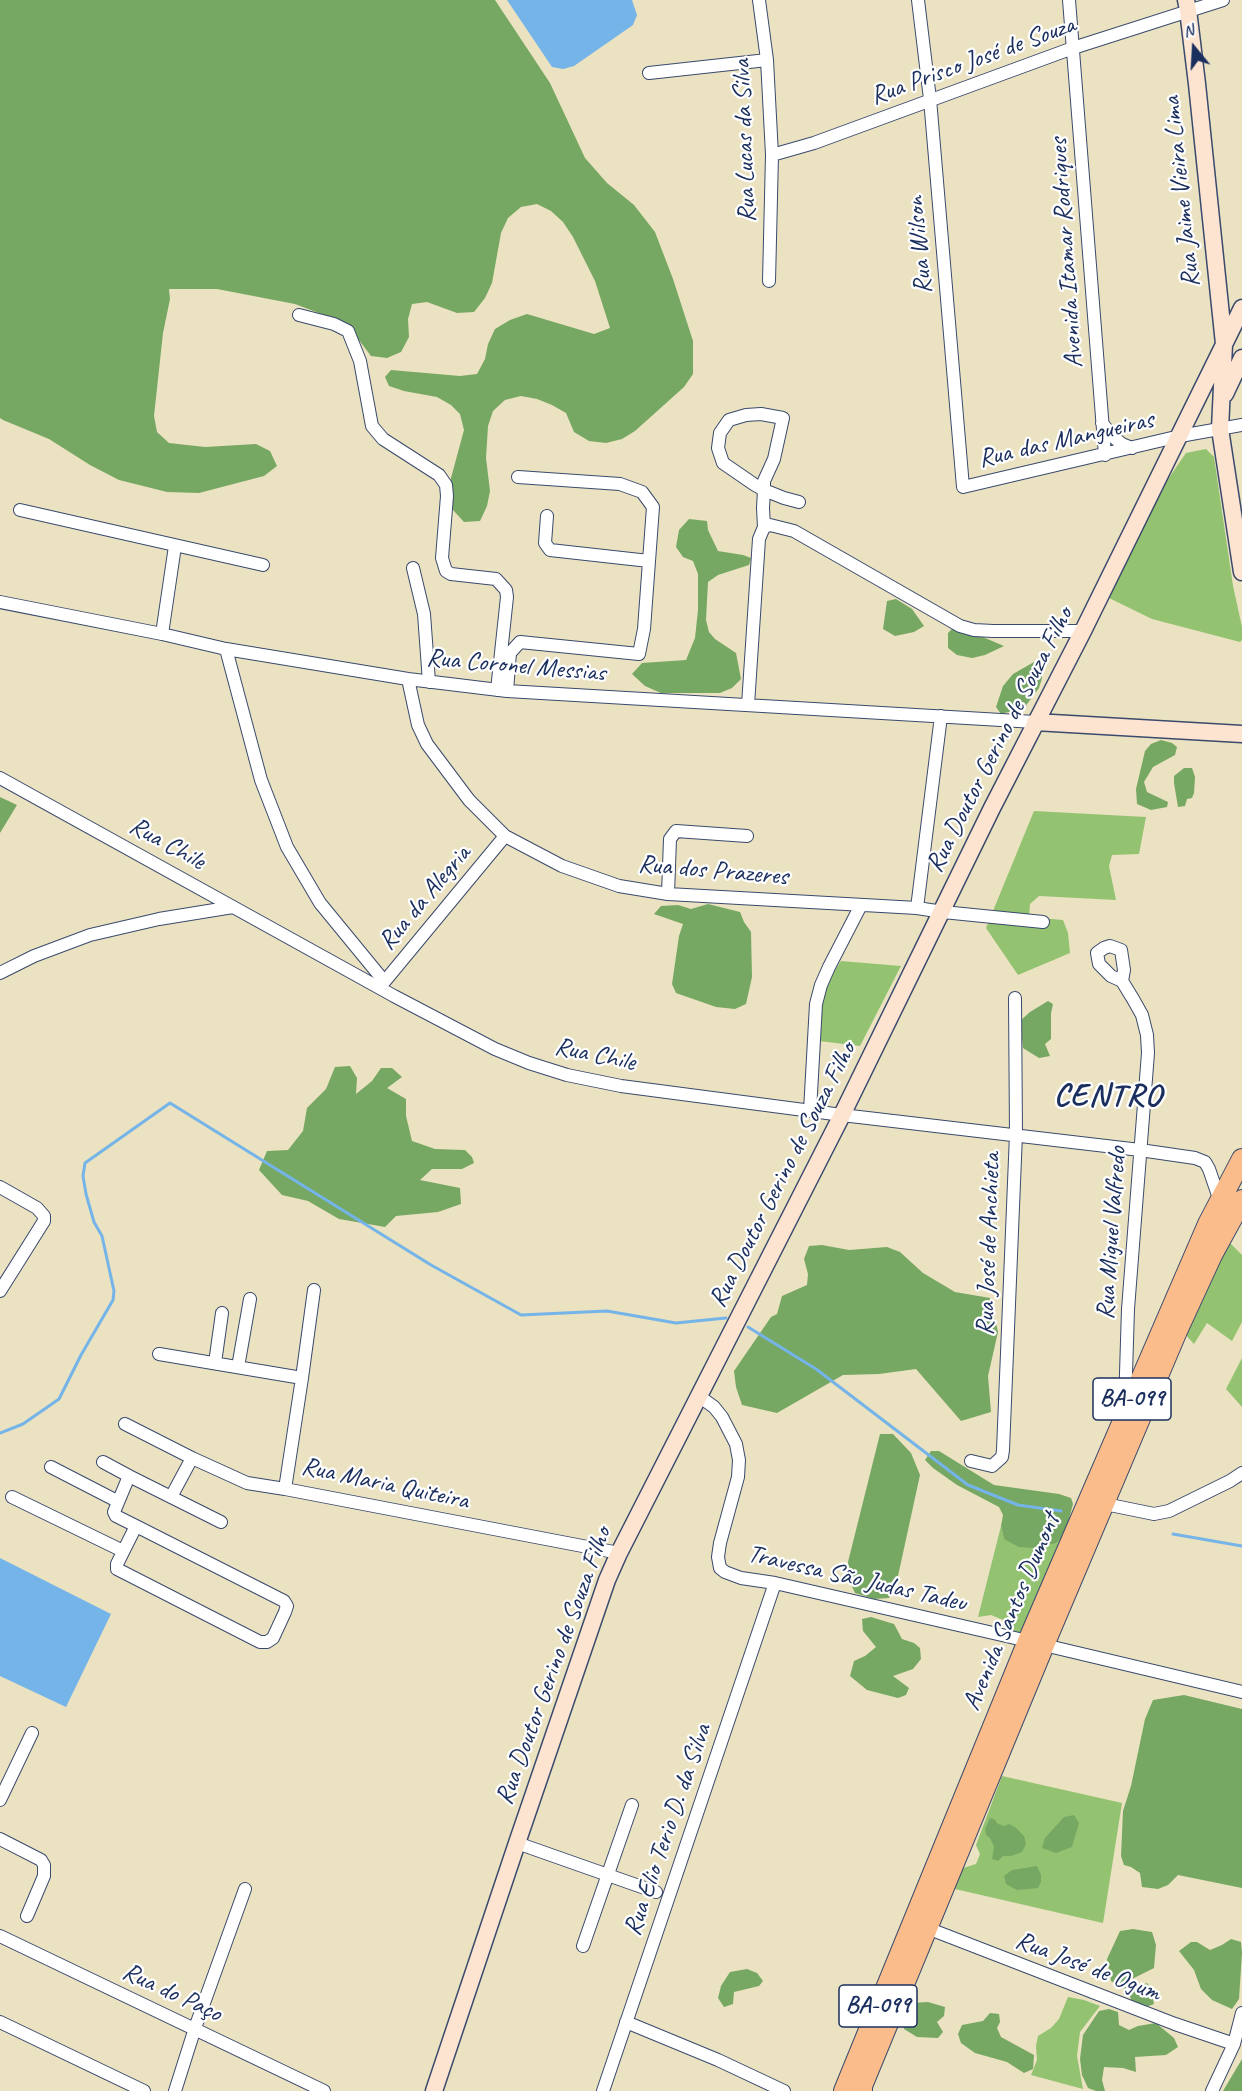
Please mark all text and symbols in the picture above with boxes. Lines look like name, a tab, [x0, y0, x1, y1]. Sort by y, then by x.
street label: Rua Prisco José de Souza	[866, 9, 1080, 113]
north arrow	[1164, 18, 1224, 78]
text: N	[1181, 20, 1196, 42]
street label: Rua Lucas da Silva	[727, 59, 763, 223]
street label: Rua Jaime Vieira Lima	[1156, 95, 1208, 289]
street label: Avenida Itamar Rodriques	[1043, 137, 1091, 369]
street label: Rua Wilson	[900, 195, 940, 295]
street label: Rua das Mangueiras	[975, 405, 1157, 475]
street label: Rua Doutor Gerino de Souza Filho	[920, 602, 1080, 878]
street label: Rua Coronel Messias	[425, 643, 607, 689]
street label: Rua Chile	[124, 811, 210, 877]
street label: Rua da Alegria	[372, 839, 478, 957]
street label: Rua dos Prazeres	[637, 849, 789, 893]
street label: Rua Chile	[552, 1031, 638, 1079]
street label: Rua Doutor Gerino de Souza Filho	[703, 1037, 863, 1313]
district label: CENTRO	[1054, 1078, 1162, 1116]
street label: Rua Miguel Valfredo	[1090, 1145, 1134, 1321]
street label: Rua José de Anchieta	[970, 1152, 1008, 1336]
road number: BA-099	[1093, 1378, 1171, 1420]
street label: Rua Maria Quiteira	[299, 1451, 471, 1517]
street label: Avenida Santos Dumont	[956, 1509, 1068, 1715]
street label: Rua Doutor Gerino de Souza Filho	[489, 1523, 619, 1809]
street label: Travessa São Judas Tadeu	[745, 1539, 969, 1619]
street label: Rua Elio Terio D. da Silva	[617, 1720, 719, 1940]
street label: Rua José de Ogum	[1011, 1925, 1165, 2009]
street label: Rua do Paço	[117, 1956, 227, 2030]
road number: BA-099	[839, 1985, 917, 2027]

